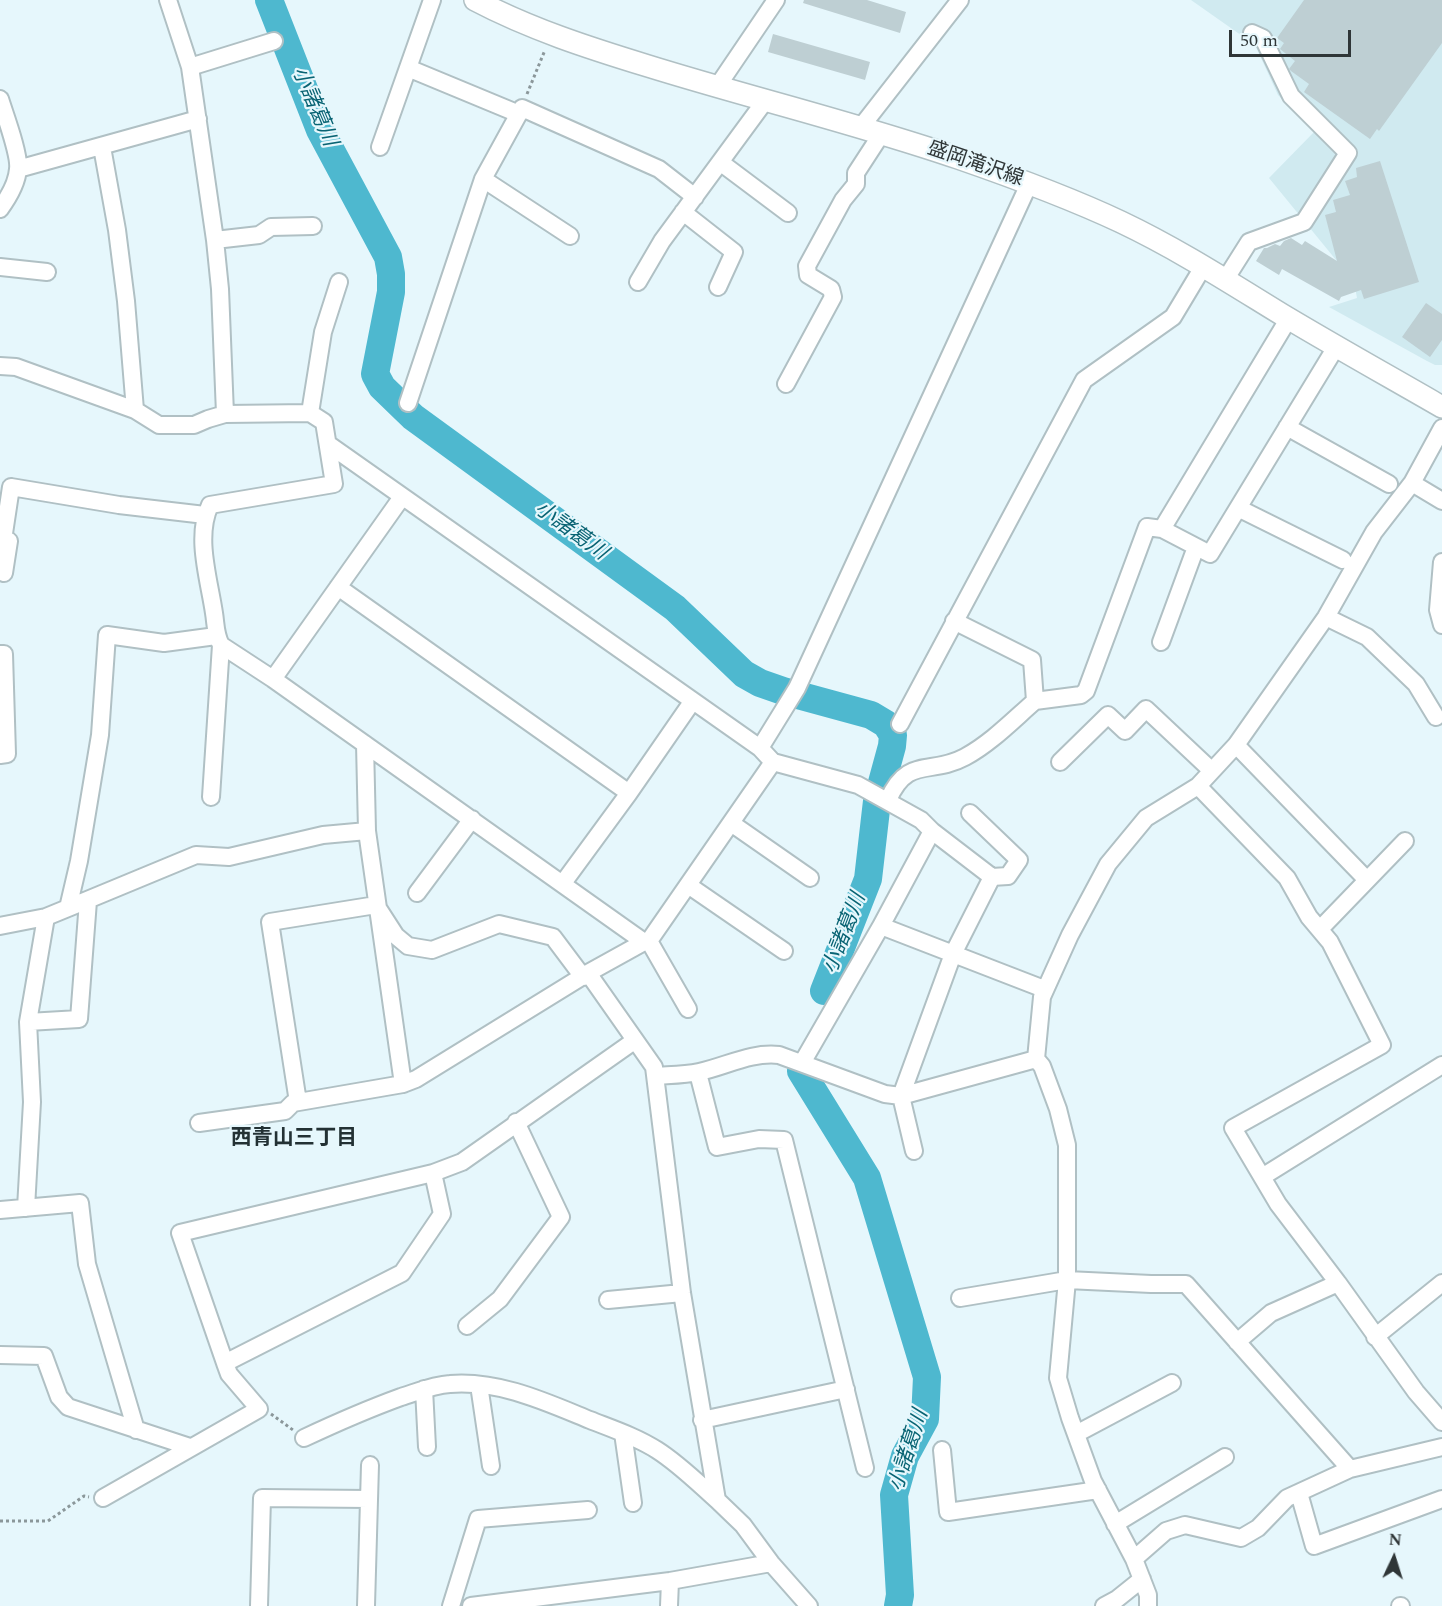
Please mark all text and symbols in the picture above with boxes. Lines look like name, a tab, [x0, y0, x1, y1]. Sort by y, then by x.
scale bar	[1232, 18, 1354, 56]
text: 50 m	[1240, 27, 1278, 54]
water label: 小諸葛川	[285, 63, 341, 151]
street label: 盛岡滝沢線	[924, 137, 1026, 193]
water label: 小諸葛川	[529, 497, 611, 567]
water label: 小諸葛川	[819, 890, 873, 978]
district label: 西青山三丁目	[231, 1127, 357, 1153]
water label: 小諸葛川	[885, 1407, 935, 1495]
north arrow	[1364, 1528, 1424, 1588]
text: N	[1388, 1528, 1403, 1552]

